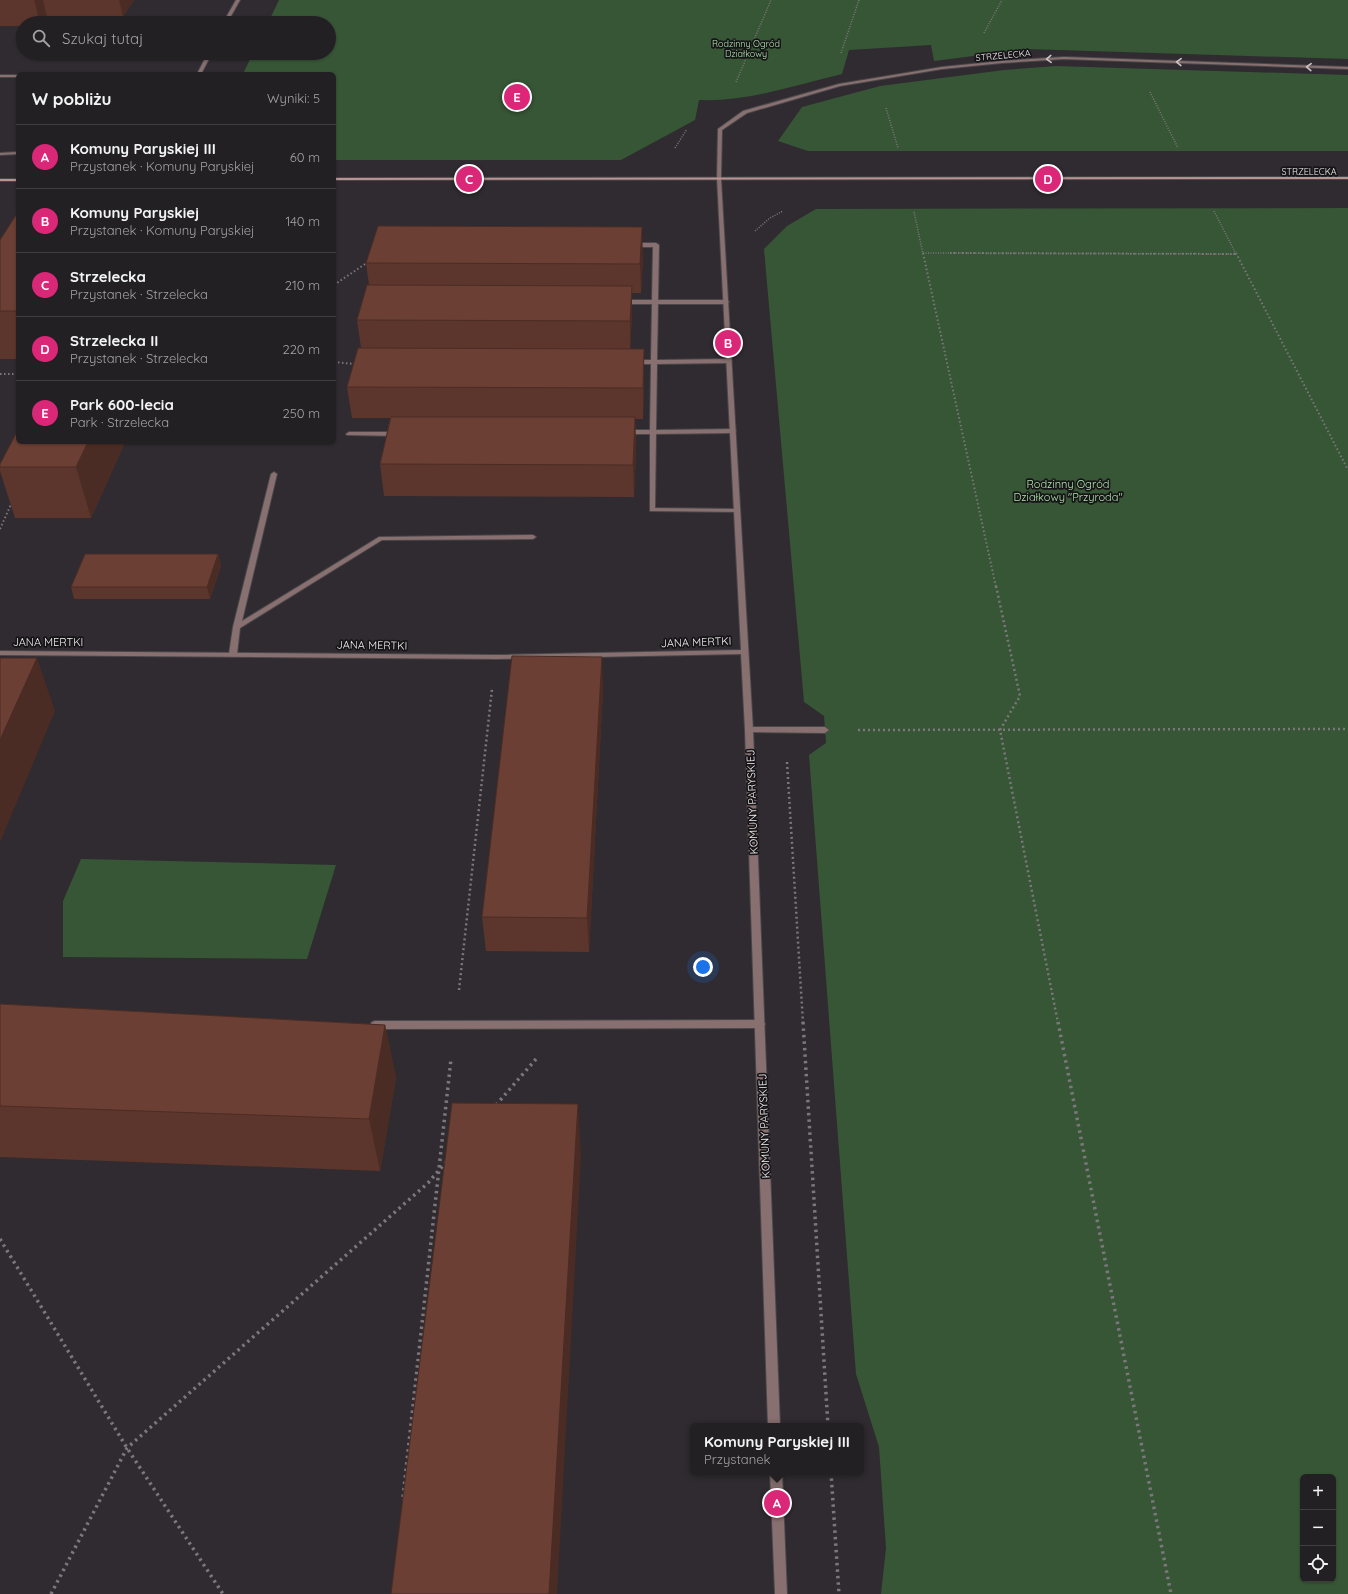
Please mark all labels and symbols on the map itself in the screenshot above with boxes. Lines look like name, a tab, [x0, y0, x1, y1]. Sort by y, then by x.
park label: Rodzinny Ogród Działkowy	[712, 38, 780, 59]
street label: STRZELECKA	[975, 47, 1031, 63]
one-way arrow	[1046, 55, 1052, 64]
one-way arrow	[1176, 58, 1182, 66]
one-way arrow	[1306, 62, 1312, 71]
pin: E	[504, 82, 530, 112]
pin: C	[456, 164, 482, 194]
pin: D	[1035, 164, 1061, 194]
street label: STRZELECKA	[1281, 166, 1337, 177]
pin: B	[715, 328, 741, 358]
park label: Rodzinny Ogród Działkowy "Przyroda"	[1013, 477, 1123, 504]
street label: JANA MERTKI	[660, 634, 732, 650]
street label: JANA MERTKI	[13, 635, 83, 649]
street label: JANA MERTKI	[337, 637, 407, 653]
street label: KOMUNY PARYSKIEJ	[743, 749, 761, 855]
your location	[693, 957, 713, 977]
street label: KOMUNY PARYSKIEJ	[755, 1073, 773, 1179]
pin: A	[764, 1488, 790, 1518]

